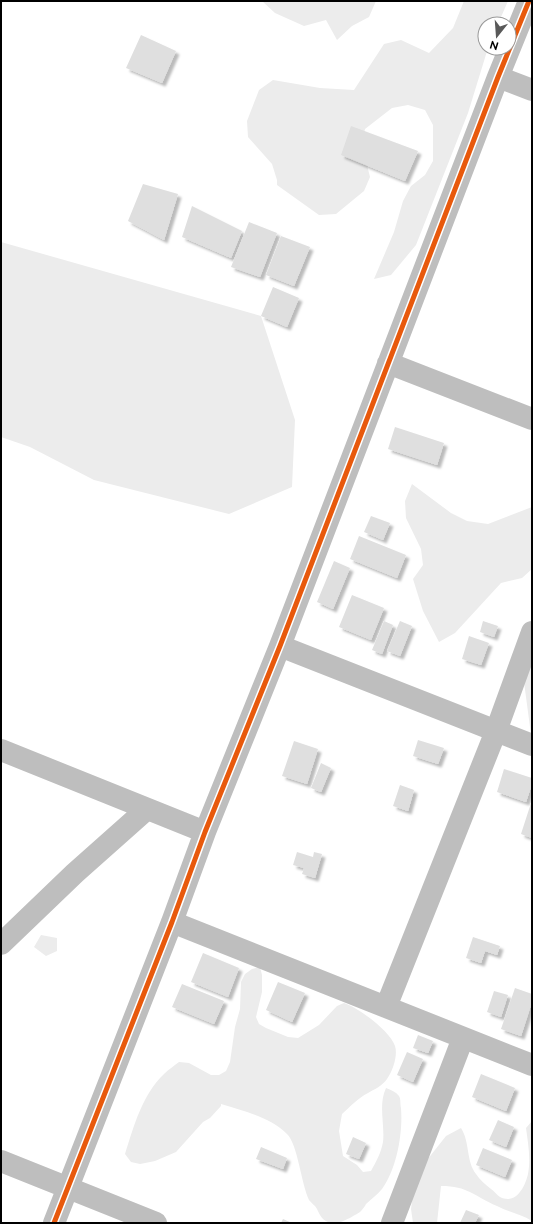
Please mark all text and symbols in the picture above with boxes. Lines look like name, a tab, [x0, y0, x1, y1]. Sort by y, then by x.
north arrow	[477, 16, 517, 56]
text: N	[488, 38, 500, 53]

